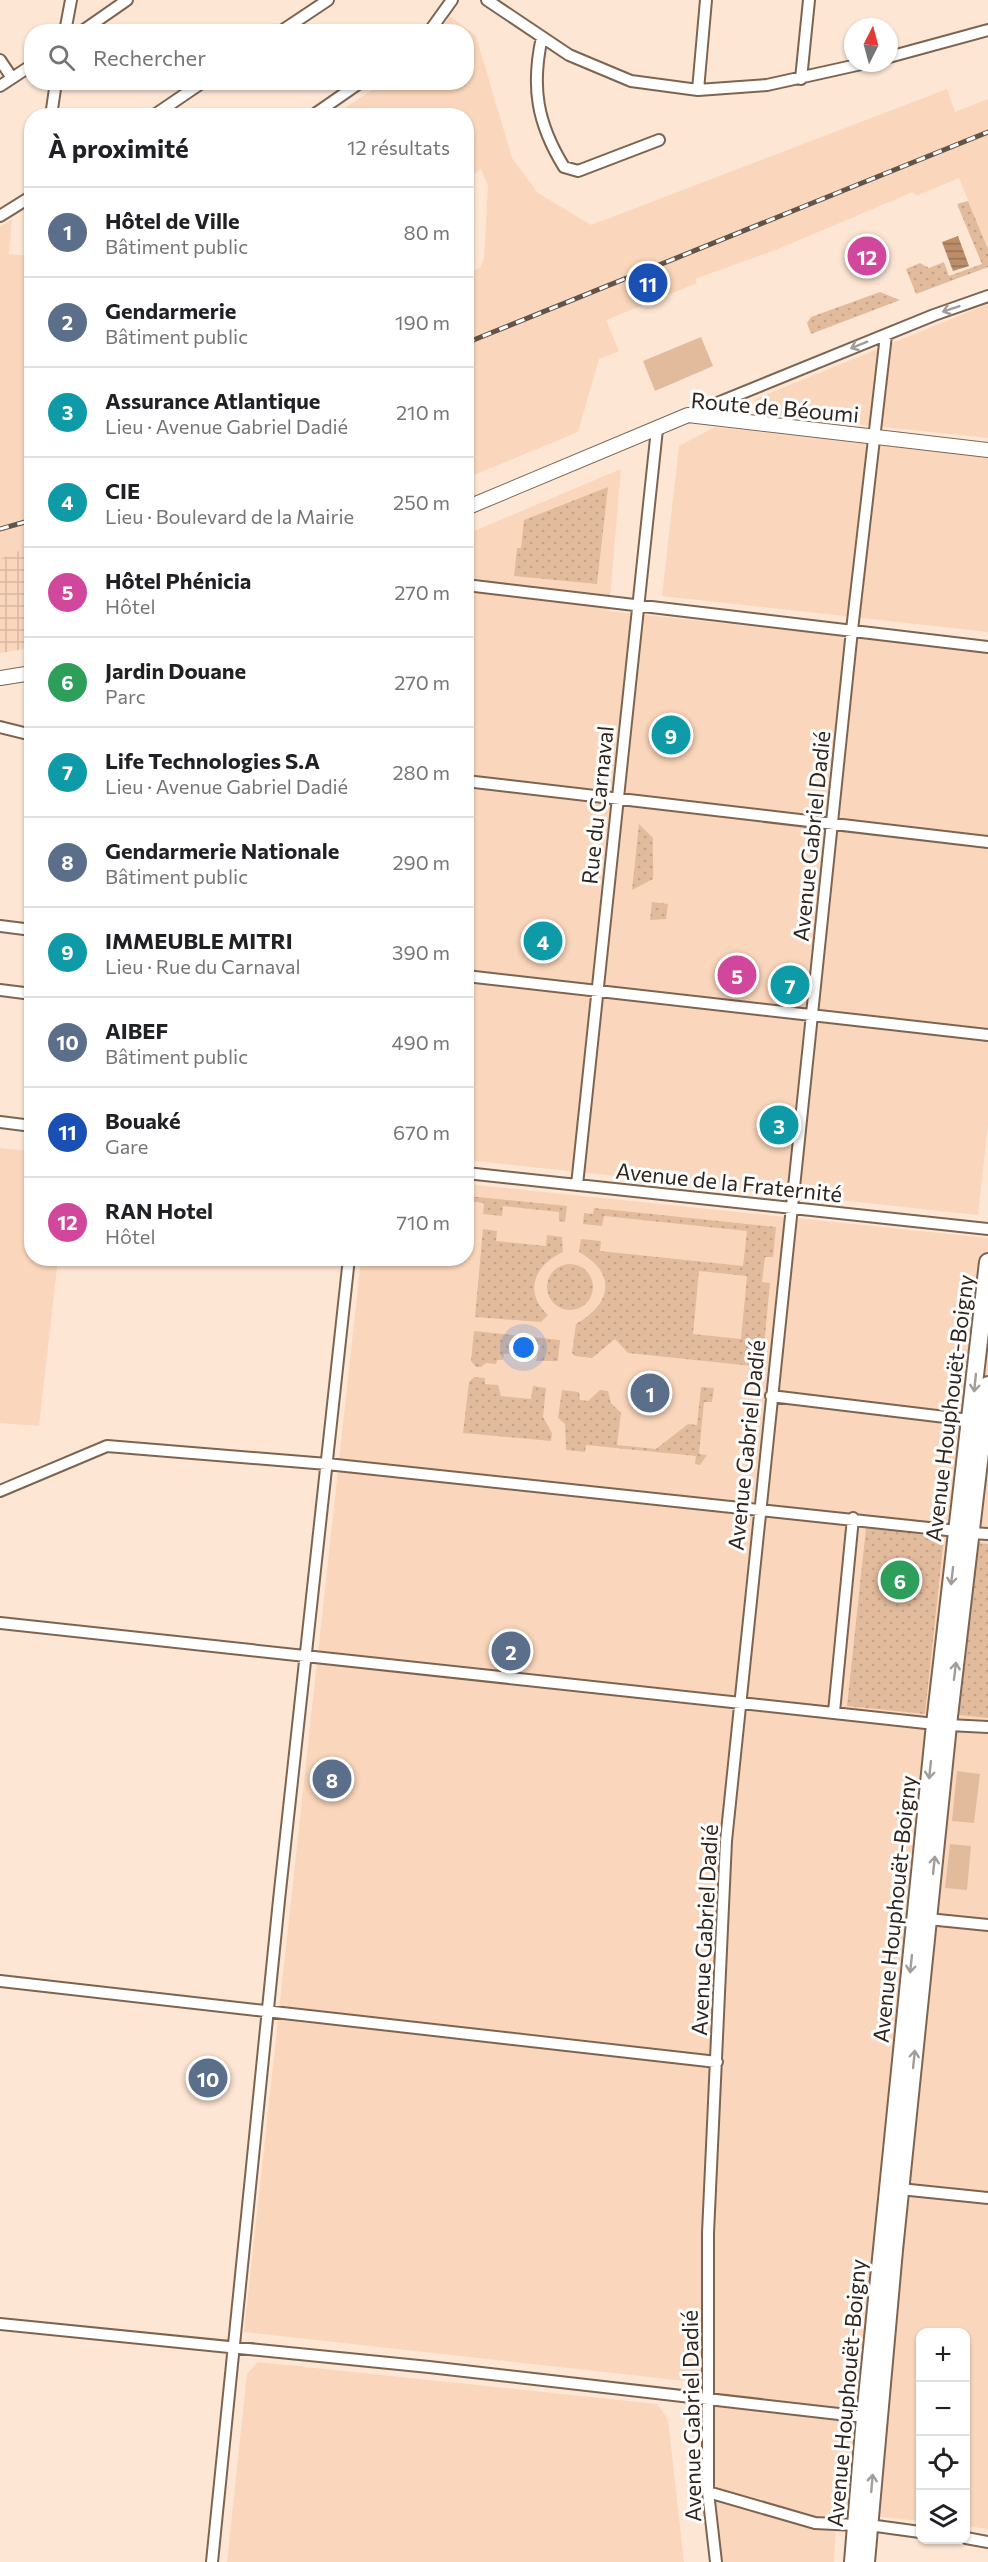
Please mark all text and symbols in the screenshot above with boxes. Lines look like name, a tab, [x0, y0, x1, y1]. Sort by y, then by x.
north arrow	[844, 18, 898, 72]
search box	[24, 24, 474, 90]
icon: search	[45, 41, 78, 74]
text: Rechercher	[93, 44, 206, 71]
text: À proximité	[48, 132, 189, 163]
text: 12 résultats	[347, 135, 450, 159]
text: Hôtel de Ville	[105, 207, 240, 234]
text: 1	[63, 220, 72, 244]
text: 80 m	[404, 220, 450, 244]
text: Bâtiment public	[105, 234, 248, 258]
pin: 12	[848, 234, 886, 278]
pin: 11	[628, 260, 668, 306]
text: Gendarmerie	[105, 297, 236, 324]
one-way arrow	[942, 305, 960, 316]
text: 2	[62, 310, 73, 334]
text: 190 m	[395, 310, 450, 334]
text: Bâtiment public	[105, 324, 248, 348]
one-way arrow	[850, 340, 869, 351]
street label: Route de Béoumi	[690, 386, 860, 428]
text: Assurance Atlantique	[105, 387, 320, 414]
text: 3	[62, 400, 73, 424]
text: 210 m	[396, 400, 450, 424]
text: Lieu · Avenue Gabriel Dadié	[105, 414, 348, 438]
text: CIE	[105, 477, 140, 504]
text: 4	[61, 490, 74, 514]
text: 250 m	[393, 490, 450, 514]
text: Lieu · Boulevard de la Mairie	[105, 504, 354, 528]
text: Hôtel Phénicia	[105, 567, 251, 594]
text: 5	[62, 580, 73, 604]
text: 270 m	[394, 580, 450, 604]
text: Hôtel	[105, 594, 155, 618]
text: Jardin Douane	[105, 657, 246, 684]
text: 6	[61, 670, 74, 694]
text: 270 m	[394, 670, 450, 694]
text: Parc	[105, 684, 146, 708]
pin: 9	[652, 712, 690, 758]
street label: Rue du Carnaval	[575, 724, 619, 886]
street label: Avenue Gabriel Dadié	[787, 729, 835, 943]
text: Life Technologies S.A	[105, 747, 320, 774]
text: 7	[62, 760, 73, 784]
text: 280 m	[392, 760, 450, 784]
text: Lieu · Avenue Gabriel Dadié	[105, 774, 348, 798]
text: Gendarmerie Nationale	[105, 837, 339, 864]
text: 8	[61, 850, 74, 874]
text: 290 m	[392, 850, 450, 874]
text: Bâtiment public	[105, 864, 248, 888]
pin: 4	[524, 918, 562, 964]
text: IMMEUBLE MITRI	[105, 927, 293, 954]
text: 9	[61, 940, 74, 964]
text: 390 m	[392, 940, 450, 964]
pin: 5	[718, 952, 756, 998]
text: Lieu · Rue du Carnaval	[105, 954, 301, 978]
pin: 7	[770, 962, 810, 1008]
text: AIBEF	[105, 1017, 168, 1044]
text: 10	[56, 1030, 79, 1054]
text: 490 m	[392, 1030, 450, 1054]
text: Bâtiment public	[105, 1044, 248, 1068]
pin: 3	[760, 1102, 798, 1148]
text: Bouaké	[105, 1107, 181, 1134]
text: 11	[58, 1120, 77, 1144]
text: 670 m	[393, 1120, 450, 1144]
text: Gare	[105, 1134, 148, 1158]
street label: Avenue de la Fraternité	[614, 1157, 844, 1207]
text: RAN Hotel	[105, 1197, 213, 1224]
text: 12	[57, 1210, 78, 1234]
text: 710 m	[397, 1210, 450, 1234]
text: Hôtel	[105, 1224, 155, 1248]
street label: Avenue Houphouët-Boigny	[919, 1273, 979, 1543]
your location	[509, 1333, 538, 1362]
street label: Avenue Gabriel Dadié	[722, 1338, 770, 1552]
pin: 1	[630, 1370, 670, 1416]
one-way arrow	[969, 1372, 980, 1392]
pin: 6	[880, 1558, 920, 1602]
one-way arrow	[946, 1566, 957, 1586]
pin: 2	[492, 1628, 530, 1674]
one-way arrow	[949, 1662, 960, 1681]
pin: 8	[312, 1756, 352, 1802]
one-way arrow	[925, 1760, 936, 1780]
street label: Avenue Houphouët-Boigny	[867, 1774, 921, 2044]
street label: Avenue Gabriel Dadié	[685, 1824, 723, 2036]
one-way arrow	[929, 1855, 940, 1875]
one-way arrow	[905, 1954, 916, 1974]
one-way arrow	[909, 2049, 920, 2069]
pin: 10	[188, 2056, 228, 2100]
street label: Avenue Houphouët-Boigny	[821, 2258, 871, 2528]
street label: Avenue Gabriel Dadié	[676, 2310, 706, 2522]
map controls	[916, 2328, 970, 2544]
button: +	[916, 2328, 970, 2382]
button: −	[916, 2382, 970, 2436]
button: locate	[916, 2436, 970, 2490]
one-way arrow	[867, 2473, 878, 2493]
button: layers	[916, 2490, 970, 2544]

